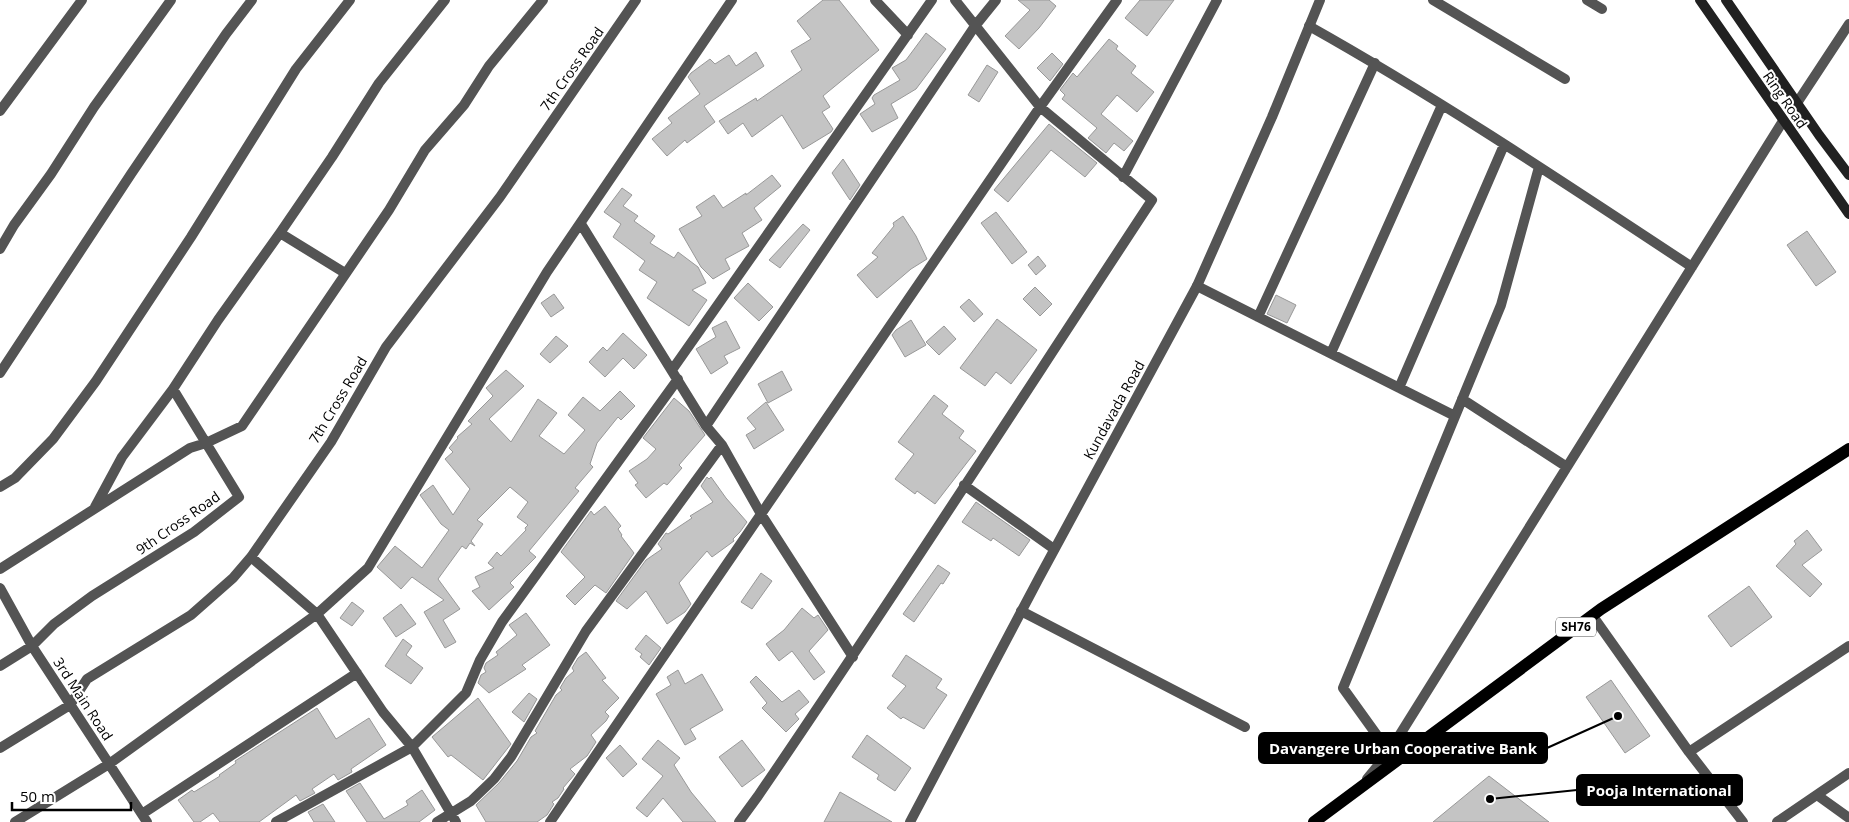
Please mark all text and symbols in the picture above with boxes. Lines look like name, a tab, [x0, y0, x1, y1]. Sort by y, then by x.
street label: 7th Cross Road	[536, 23, 608, 115]
street label: Ring Road	[1759, 67, 1812, 132]
street label: 7th Cross Road	[304, 353, 371, 447]
street label: Kundavada Road	[1079, 357, 1149, 463]
street label: 9th Cross Road	[132, 487, 224, 559]
road number: SH76	[1556, 618, 1596, 636]
street label: 3rd Main Road	[49, 654, 117, 744]
callout: Davangere Urban Cooperative Bank	[1259, 733, 1547, 763]
text: Davangere Urban Cooperative Bank	[1269, 738, 1538, 758]
callout: Pooja International	[1577, 775, 1742, 805]
scale bar	[12, 780, 131, 812]
text: Pooja International	[1586, 780, 1732, 800]
text: 50 m	[20, 786, 55, 806]

